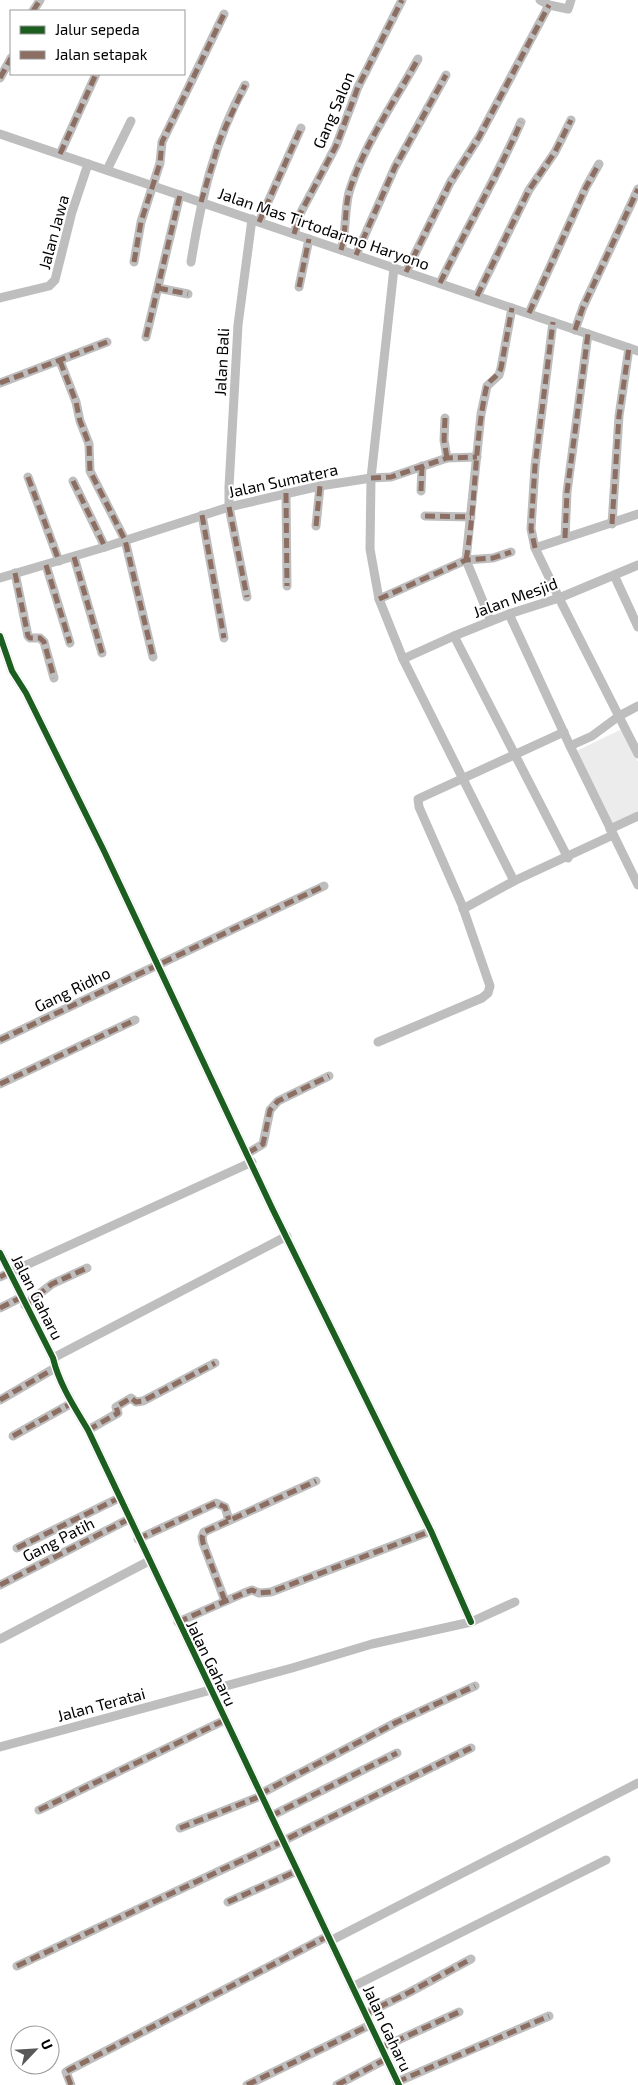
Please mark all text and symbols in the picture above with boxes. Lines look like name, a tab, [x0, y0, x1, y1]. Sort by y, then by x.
legend	[10, 10, 185, 75]
text: Jalur sepeda	[55, 20, 140, 38]
text: Jalan setapak	[55, 45, 148, 63]
street label: Gang Salon	[308, 69, 358, 151]
street label: Jalan Mas Tirtodarmo Haryono	[216, 183, 432, 273]
street label: Jalan Jawa	[34, 193, 72, 271]
street label: Jalan Bali	[210, 328, 232, 396]
street label: Jalan Sumatera	[227, 459, 339, 501]
street label: Jalan Mesjid	[470, 573, 560, 622]
street label: Gang Ridho	[31, 962, 113, 1016]
street label: Jalan Gaharu	[8, 1251, 68, 1343]
street label: Gang Patih	[19, 1513, 97, 1565]
street label: Jalan Gaharu	[183, 1617, 241, 1709]
street label: Jalan Teratai	[55, 1683, 147, 1725]
street label: Jalan Gaharu	[360, 1982, 416, 2074]
north arrow	[10, 2025, 60, 2075]
text: U	[38, 2036, 57, 2052]

